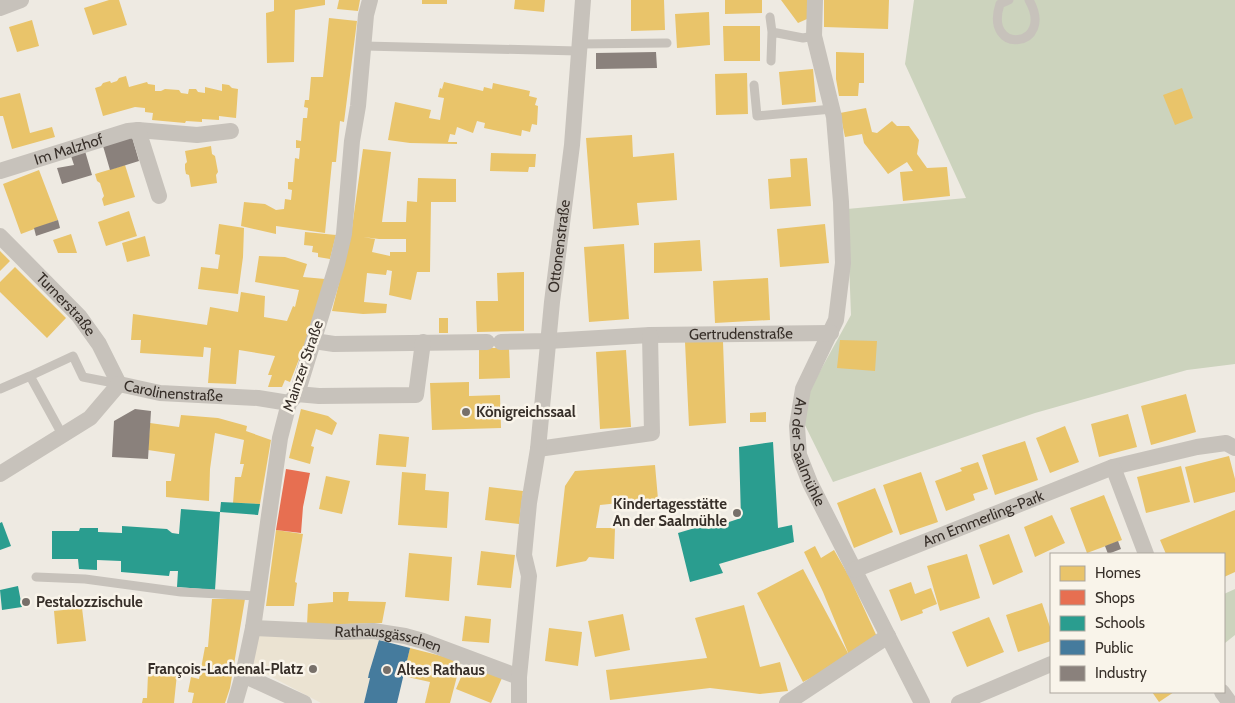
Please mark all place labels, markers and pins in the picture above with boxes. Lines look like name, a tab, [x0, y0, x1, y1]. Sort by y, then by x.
place label: Königreichssaal	[476, 403, 576, 421]
marker: Königreichssaal	[460, 406, 472, 418]
place label: Kindertagesstätte An der Saalmühle	[613, 495, 727, 530]
marker: Kindertagesstätte An der Saalmühle	[731, 507, 743, 519]
place label: Pestalozzischule	[36, 593, 143, 611]
marker: Pestalozzischule	[20, 596, 32, 608]
place label: François-Lachenal-Platz	[147, 660, 303, 678]
place label: Altes Rathaus	[397, 661, 485, 679]
marker: François-Lachenal-Platz	[307, 663, 319, 675]
marker: Altes Rathaus	[381, 664, 393, 676]

